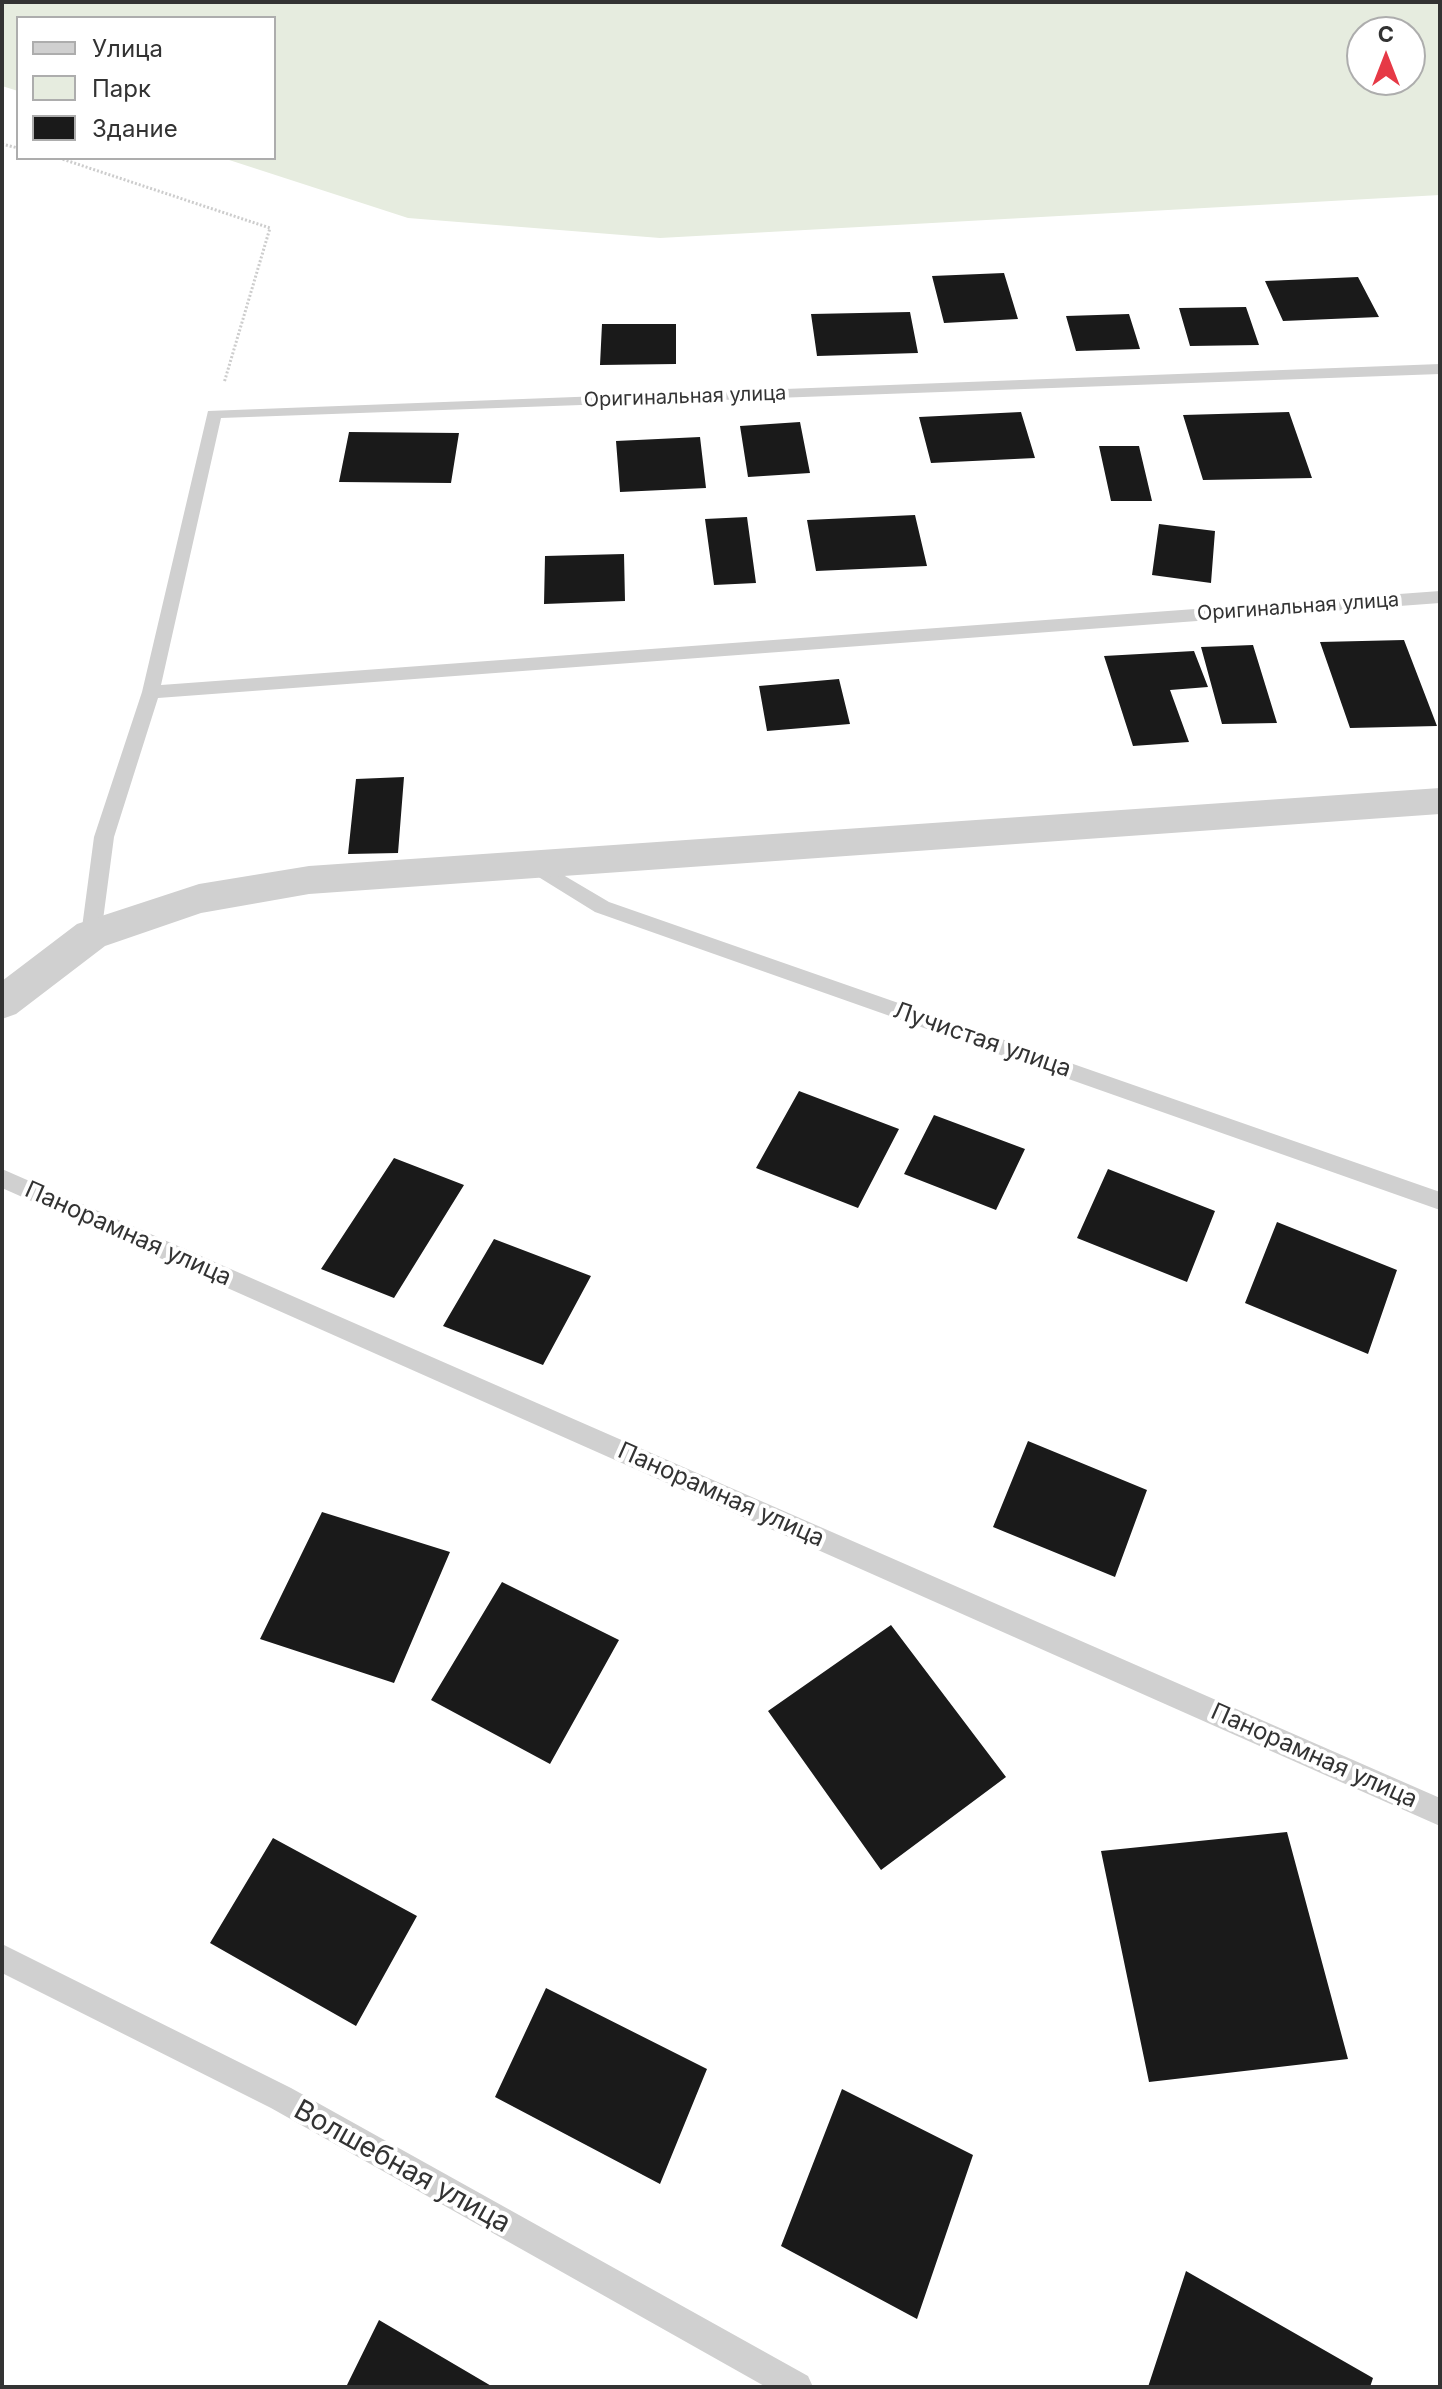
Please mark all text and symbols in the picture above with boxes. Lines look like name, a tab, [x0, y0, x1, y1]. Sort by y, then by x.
legend	[16, 16, 276, 160]
north arrow	[1346, 16, 1426, 96]
text: С	[1378, 21, 1394, 47]
text: Улица	[92, 34, 163, 63]
text: Парк	[92, 74, 151, 103]
text: Здание	[92, 114, 178, 143]
street label: Оригинальная улица	[583, 381, 787, 413]
street label: Оригинальная улица	[1196, 588, 1400, 626]
street label: Лучистая улица	[889, 996, 1075, 1084]
street label: Панорамная улица	[20, 1176, 236, 1292]
street label: Панорамная улица	[613, 1437, 829, 1553]
street label: Панорамная улица	[1206, 1698, 1422, 1814]
street label: Волшебная улица	[288, 2094, 516, 2240]

